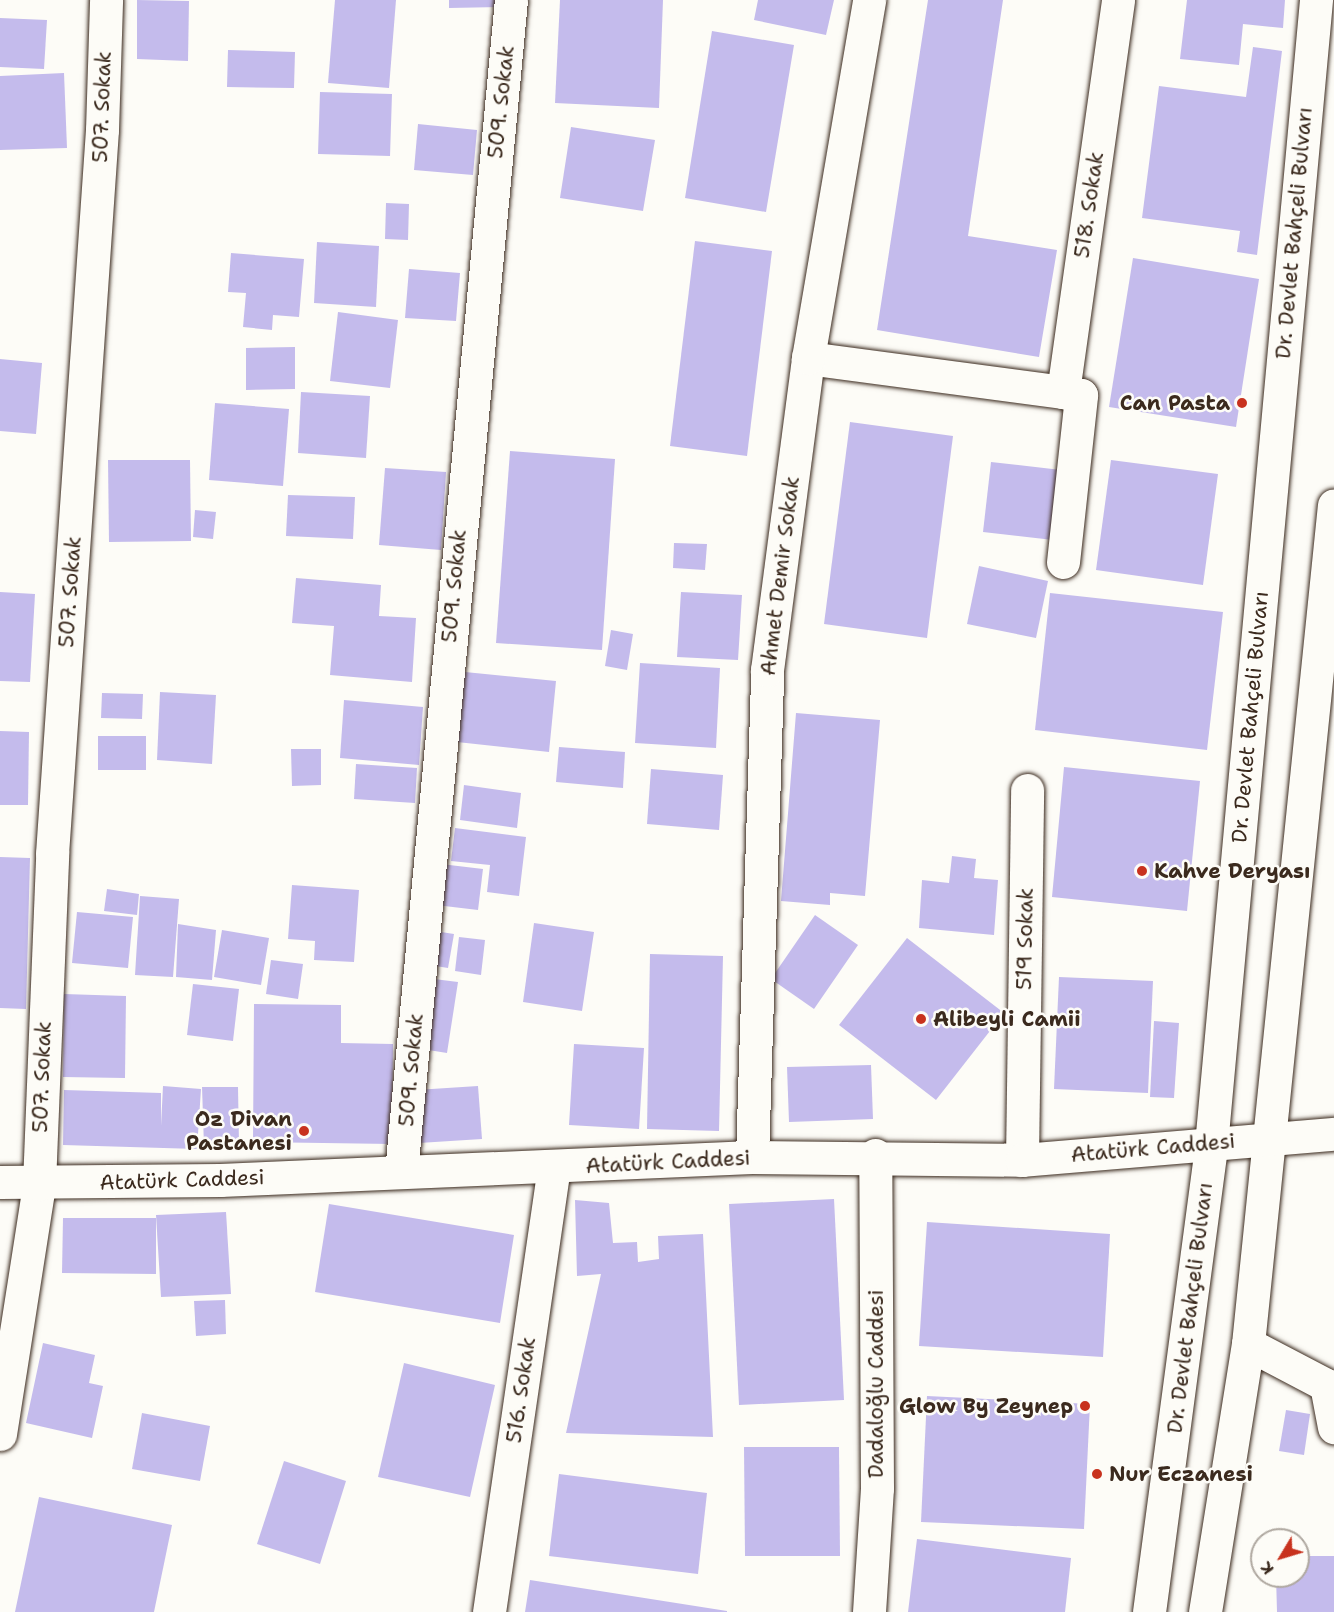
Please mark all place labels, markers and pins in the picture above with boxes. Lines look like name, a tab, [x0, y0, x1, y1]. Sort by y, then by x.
place label: Can Pasta	[1120, 390, 1230, 416]
marker: Can Pasta	[1235, 396, 1249, 410]
place label: Kahve Deryası	[1154, 858, 1310, 884]
marker: Kahve Deryası	[1135, 864, 1149, 878]
place label: Alibeyli Camii	[933, 1006, 1081, 1032]
marker: Alibeyli Camii	[914, 1012, 928, 1026]
place label: Oz Divan Pastanesi	[186, 1106, 292, 1156]
marker: Oz Divan Pastanesi	[297, 1124, 311, 1138]
place label: Glow By Zeynep	[899, 1393, 1073, 1419]
marker: Glow By Zeynep	[1078, 1399, 1092, 1413]
place label: Nur Eczanesi	[1109, 1461, 1253, 1487]
marker: Nur Eczanesi	[1090, 1467, 1104, 1481]

